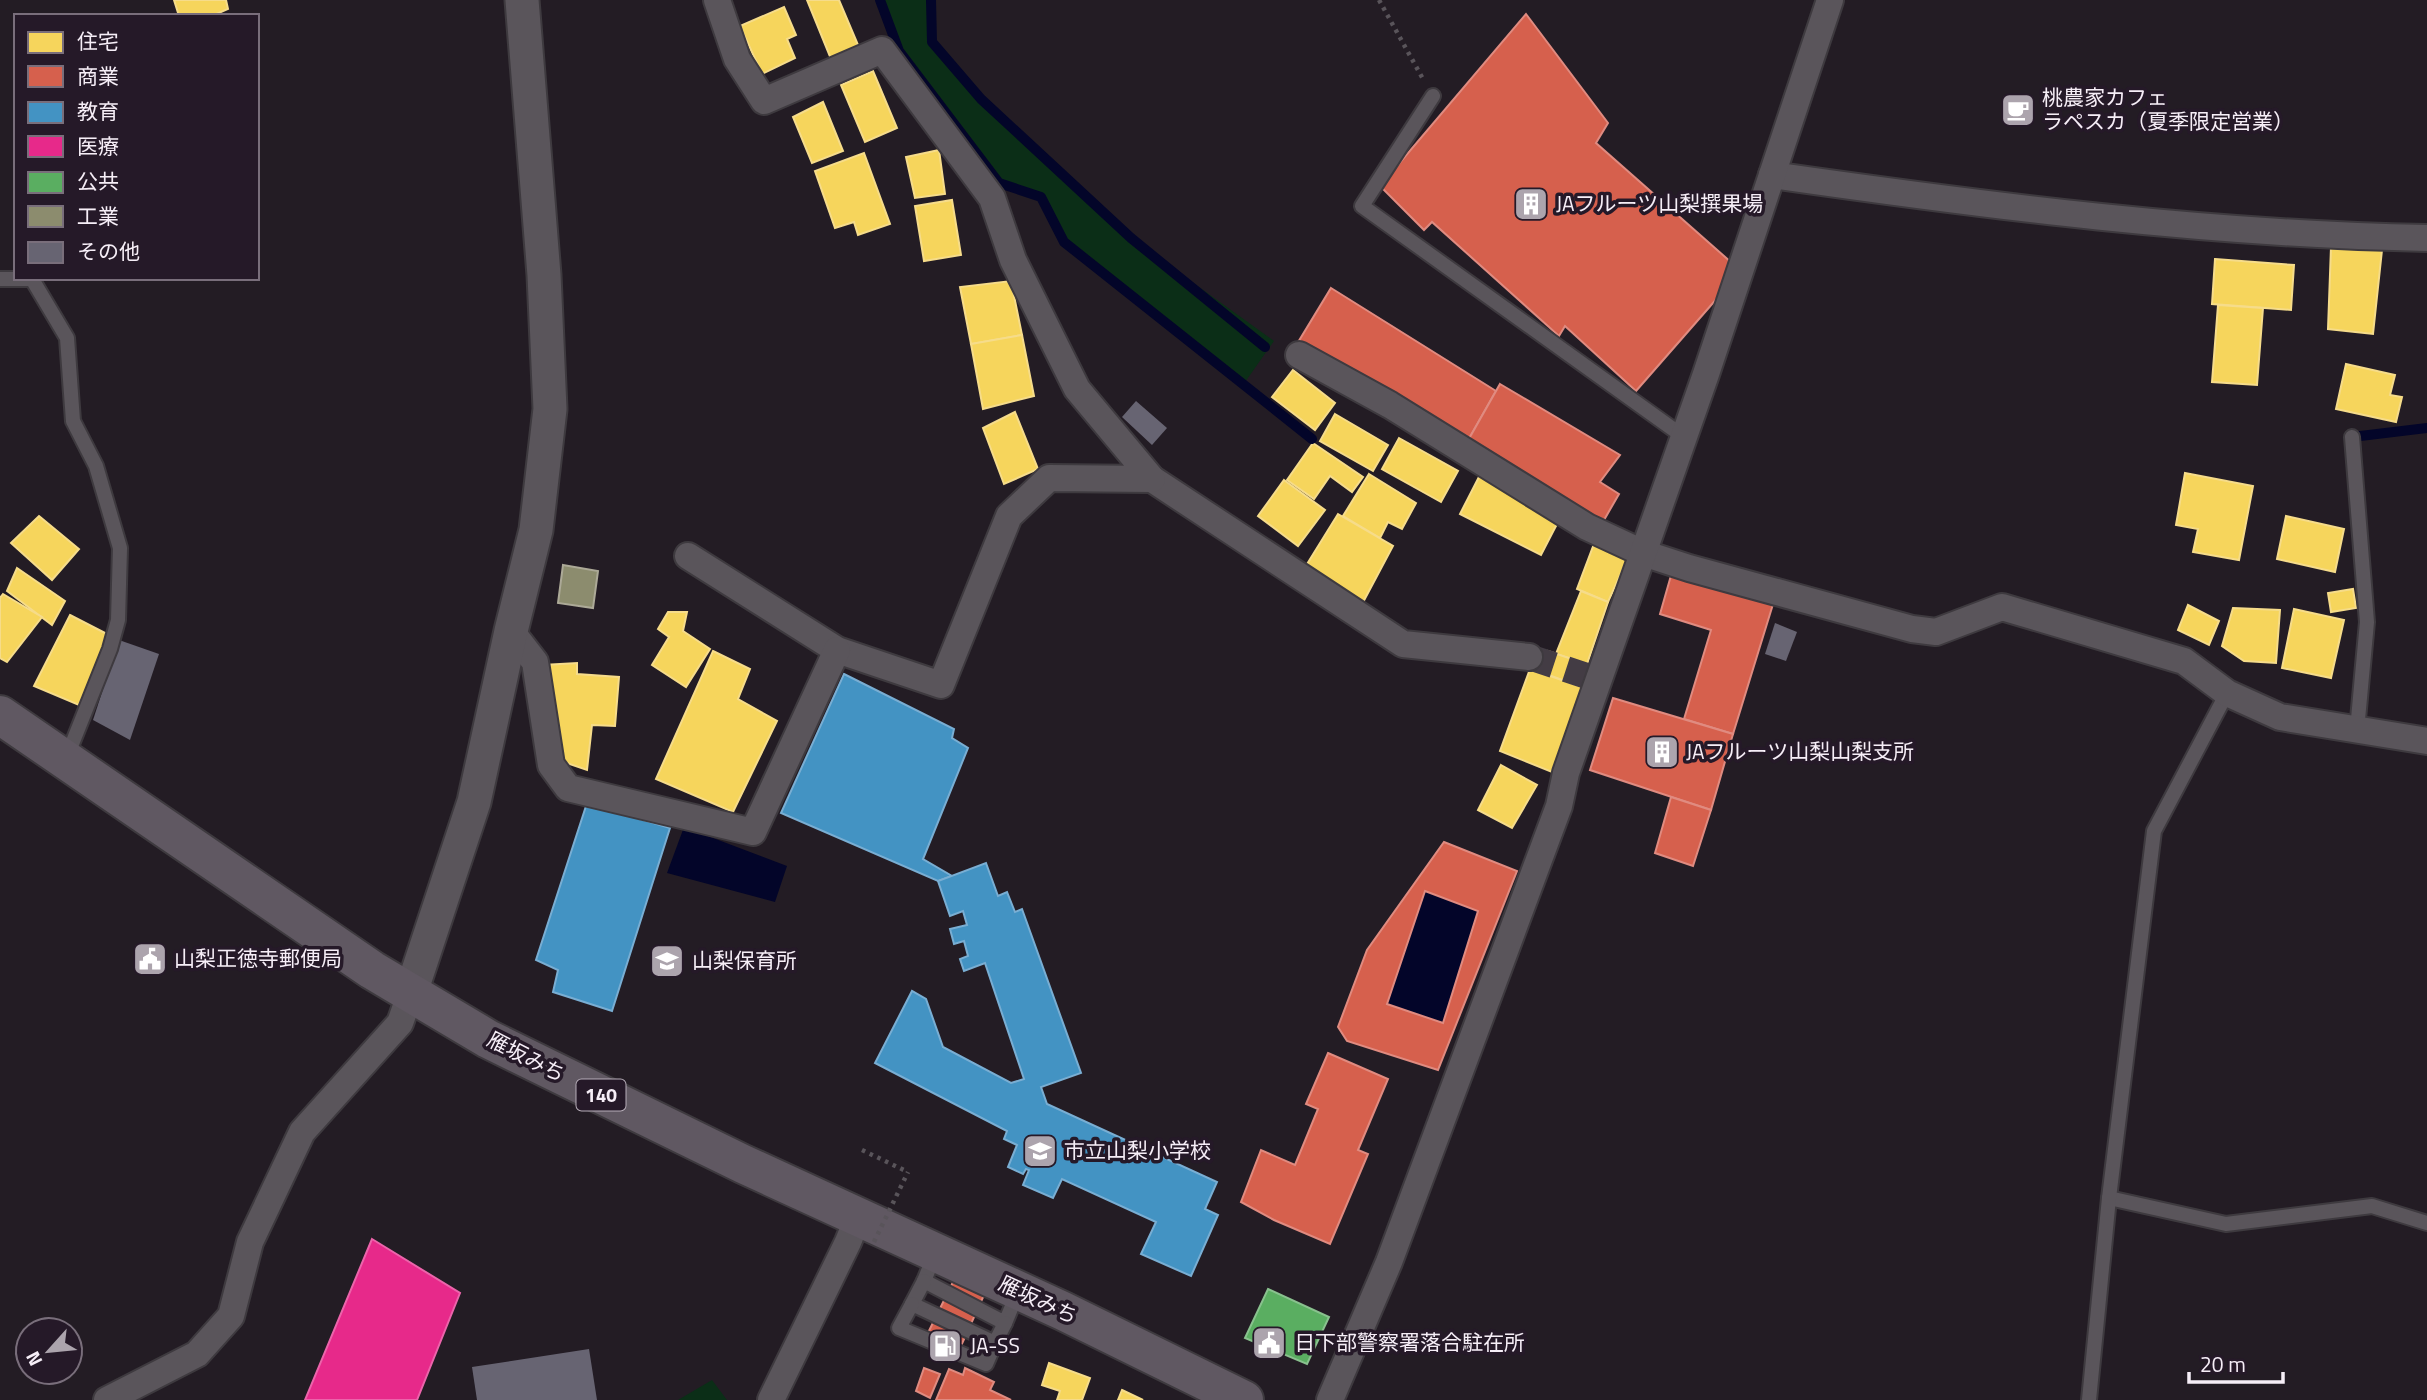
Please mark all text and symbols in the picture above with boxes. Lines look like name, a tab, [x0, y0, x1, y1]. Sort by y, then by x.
legend	[14, 14, 259, 280]
text: 住宅	[77, 25, 119, 57]
text: 商業	[77, 60, 119, 92]
place label: 桃農家カフェ ラペスカ（夏季限定営業）	[2042, 81, 2294, 137]
cafe icon: 桃農家カフェ ラペスカ（夏季限定営業）	[1999, 91, 2037, 129]
text: 教育	[77, 95, 119, 127]
text: 医療	[77, 130, 119, 162]
text: 公共	[77, 165, 119, 197]
building icon: JAフルーツ山梨撰果場	[1512, 185, 1550, 223]
place label: JAフルーツ山梨撰果場	[1556, 187, 1763, 219]
text: 工業	[77, 200, 119, 232]
text: その他	[77, 235, 140, 267]
building icon: JAフルーツ山梨山梨支所	[1643, 733, 1681, 771]
place label: JAフルーツ山梨山梨支所	[1686, 735, 1914, 767]
public building icon: 山梨正徳寺郵便局	[131, 940, 169, 978]
place label: 山梨正徳寺郵便局	[174, 942, 342, 974]
school or university icon: 山梨保育所	[648, 942, 686, 980]
place label: 山梨保育所	[692, 944, 797, 976]
street label: 雁坂みち	[482, 1023, 571, 1089]
road number: 140	[576, 1079, 626, 1110]
school or university icon: 市立山梨小学校	[1021, 1132, 1059, 1170]
place label: 市立山梨小学校	[1064, 1134, 1211, 1166]
street label: 雁坂みち	[994, 1267, 1083, 1331]
north arrow	[14, 1316, 84, 1386]
public building icon: 日下部警察署落合駐在所	[1250, 1324, 1288, 1362]
place label: 日下部警察署落合駐在所	[1294, 1326, 1525, 1358]
fuel station icon: JA-SS	[926, 1327, 964, 1365]
place label: JA-SS	[970, 1329, 1020, 1361]
scale bar	[2189, 1340, 2284, 1384]
text: N	[17, 1346, 49, 1371]
text: 20 m	[2200, 1348, 2246, 1380]

